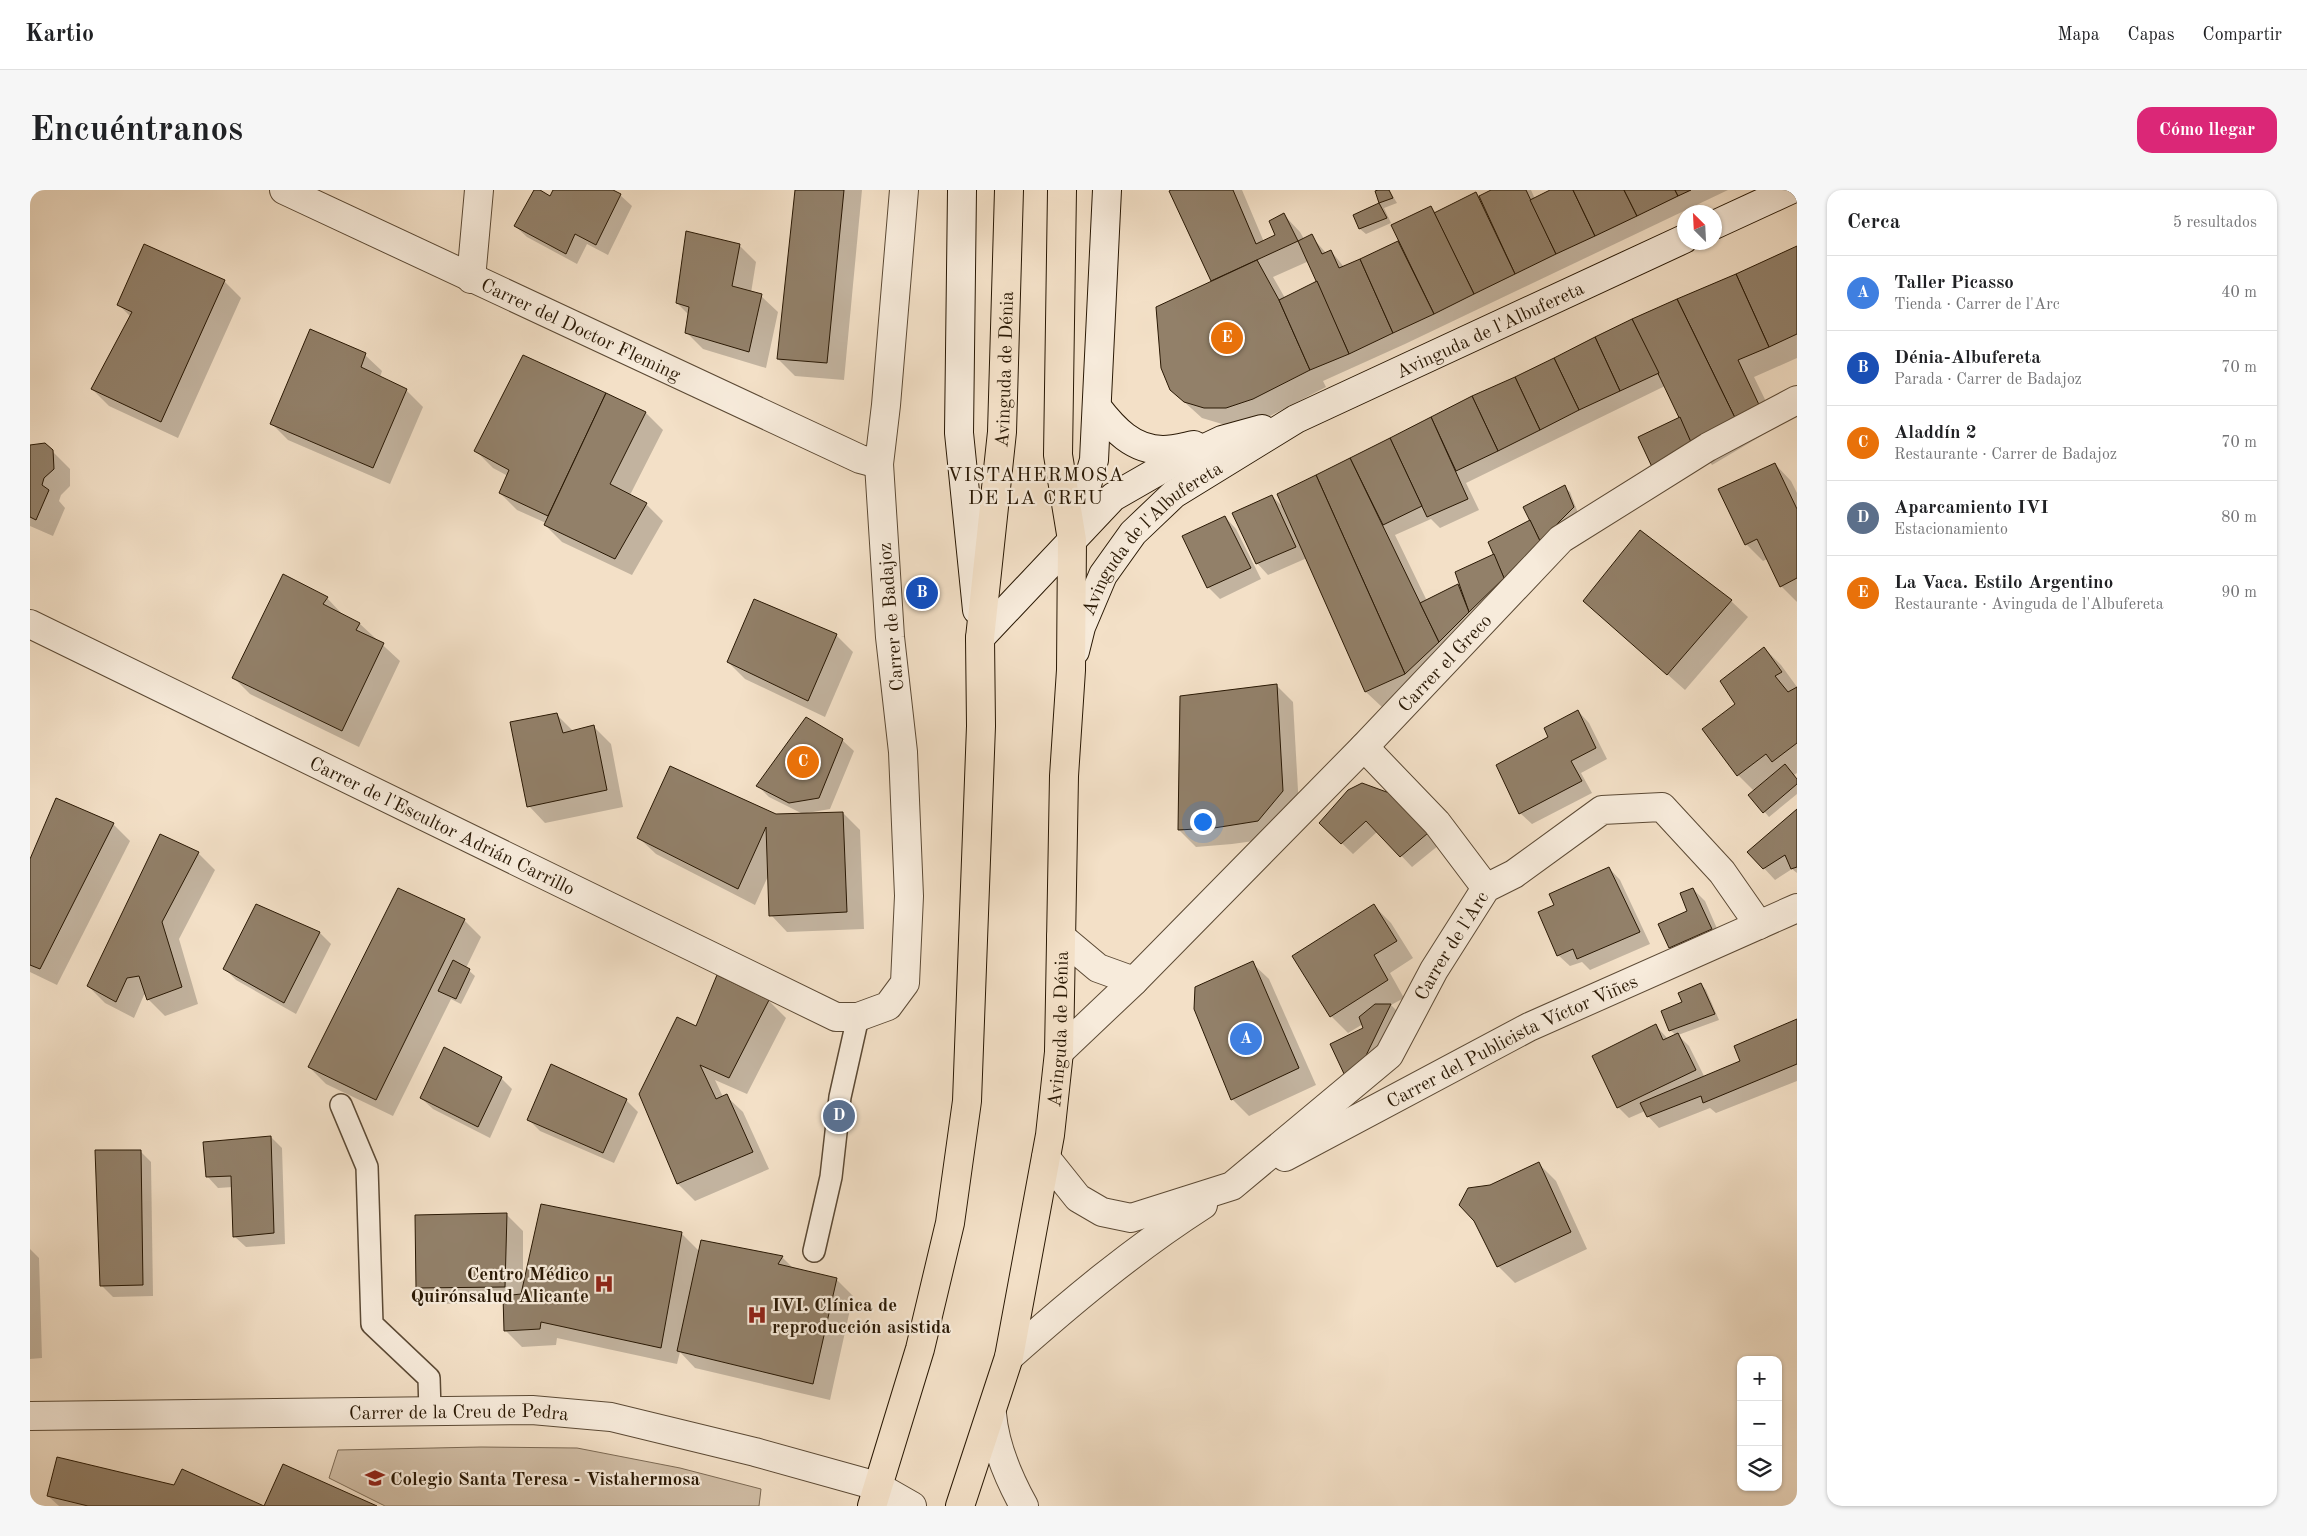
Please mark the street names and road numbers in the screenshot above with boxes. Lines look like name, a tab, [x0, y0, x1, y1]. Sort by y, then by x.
street label: Carrer del Doctor Fleming	[477, 276, 684, 386]
street label: Avinguda de l'Albufereta	[1394, 280, 1588, 383]
street label: Avinguda de Dénia	[993, 290, 1018, 449]
street label: Avinguda de l'Albufereta	[1080, 459, 1227, 619]
street label: Carrer de Badajoz	[877, 542, 908, 692]
street label: Carrer el Greco	[1396, 611, 1496, 717]
street label: Carrer de l'Escultor Adrián Carrillo	[306, 755, 577, 900]
street label: Carrer de l'Arc	[1413, 889, 1493, 1004]
street label: Avinguda de Dénia	[1046, 950, 1073, 1108]
street label: Carrer del Publicista Víctor Viñes	[1384, 973, 1641, 1113]
street label: Carrer de la Creu de Pedra	[349, 1403, 570, 1425]

